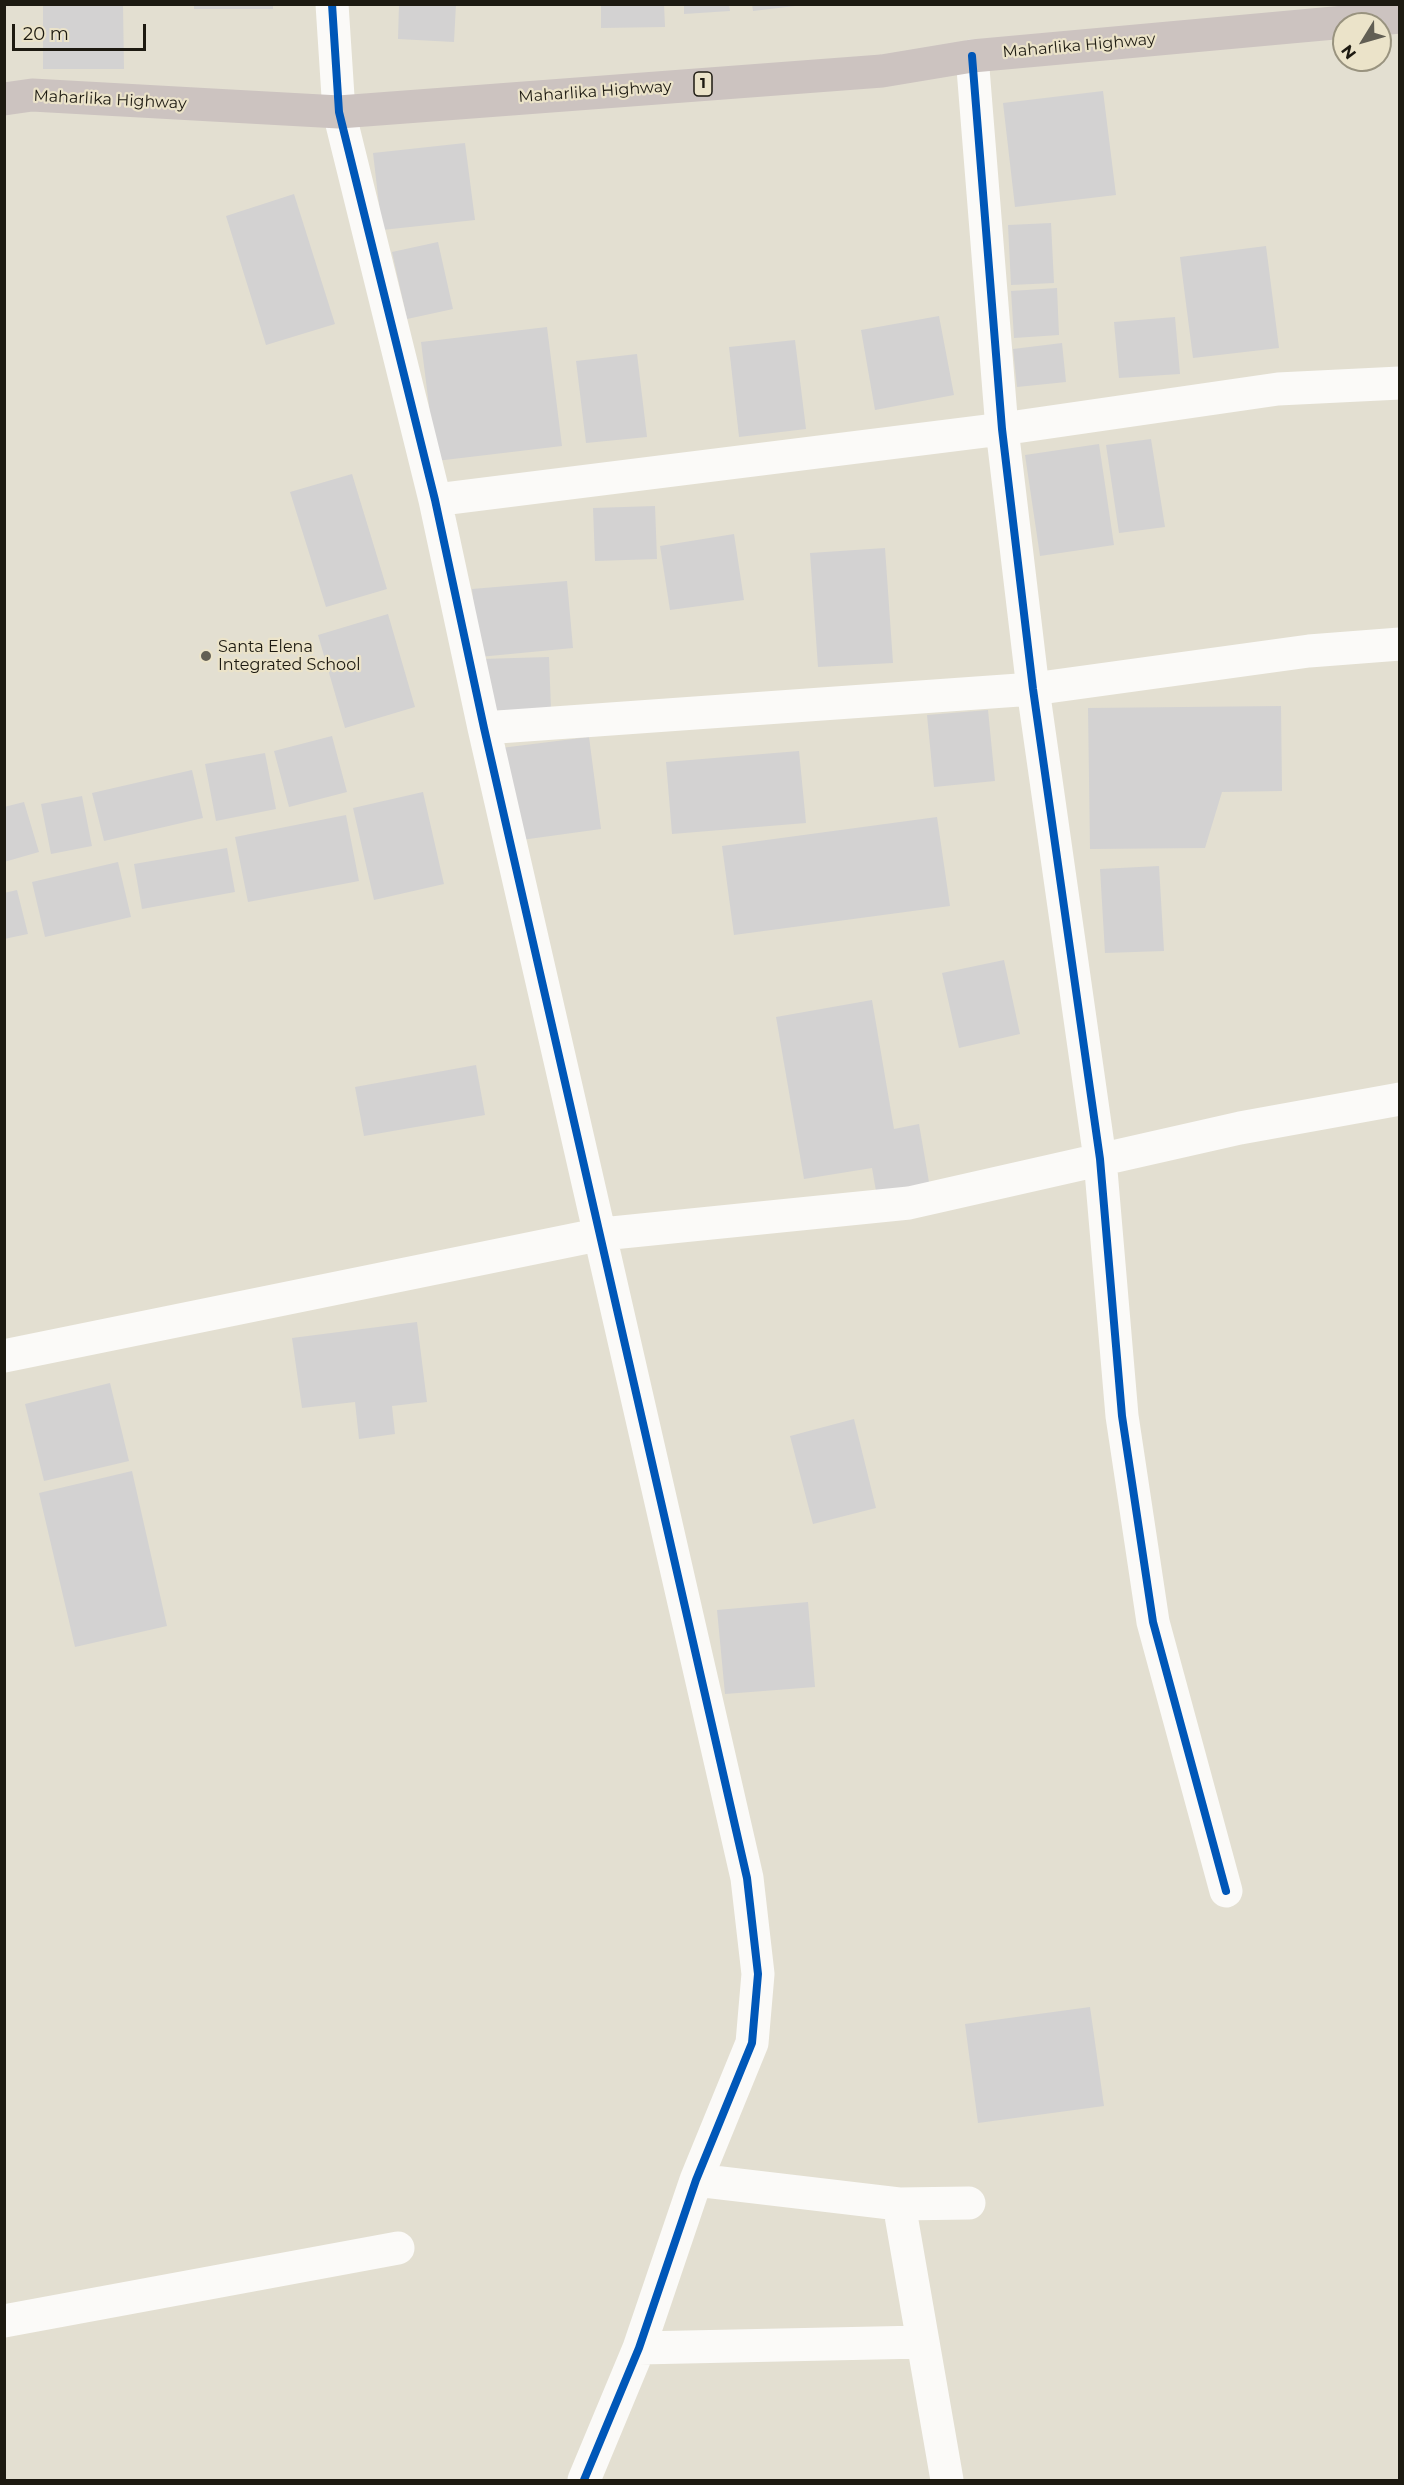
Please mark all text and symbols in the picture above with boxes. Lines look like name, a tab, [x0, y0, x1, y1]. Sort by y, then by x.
scale bar	[15, 12, 148, 50]
north arrow	[1332, 12, 1392, 72]
text: 20 m	[23, 23, 69, 45]
street label: Maharlika Highway	[1002, 30, 1156, 62]
text: N	[1337, 41, 1360, 63]
road number: 1	[694, 72, 712, 96]
street label: Maharlika Highway	[518, 77, 672, 107]
street label: Maharlika Highway	[33, 86, 187, 114]
place label: Santa Elena Integrated School	[218, 637, 360, 675]
marker: Santa Elena Integrated School	[199, 649, 213, 663]

